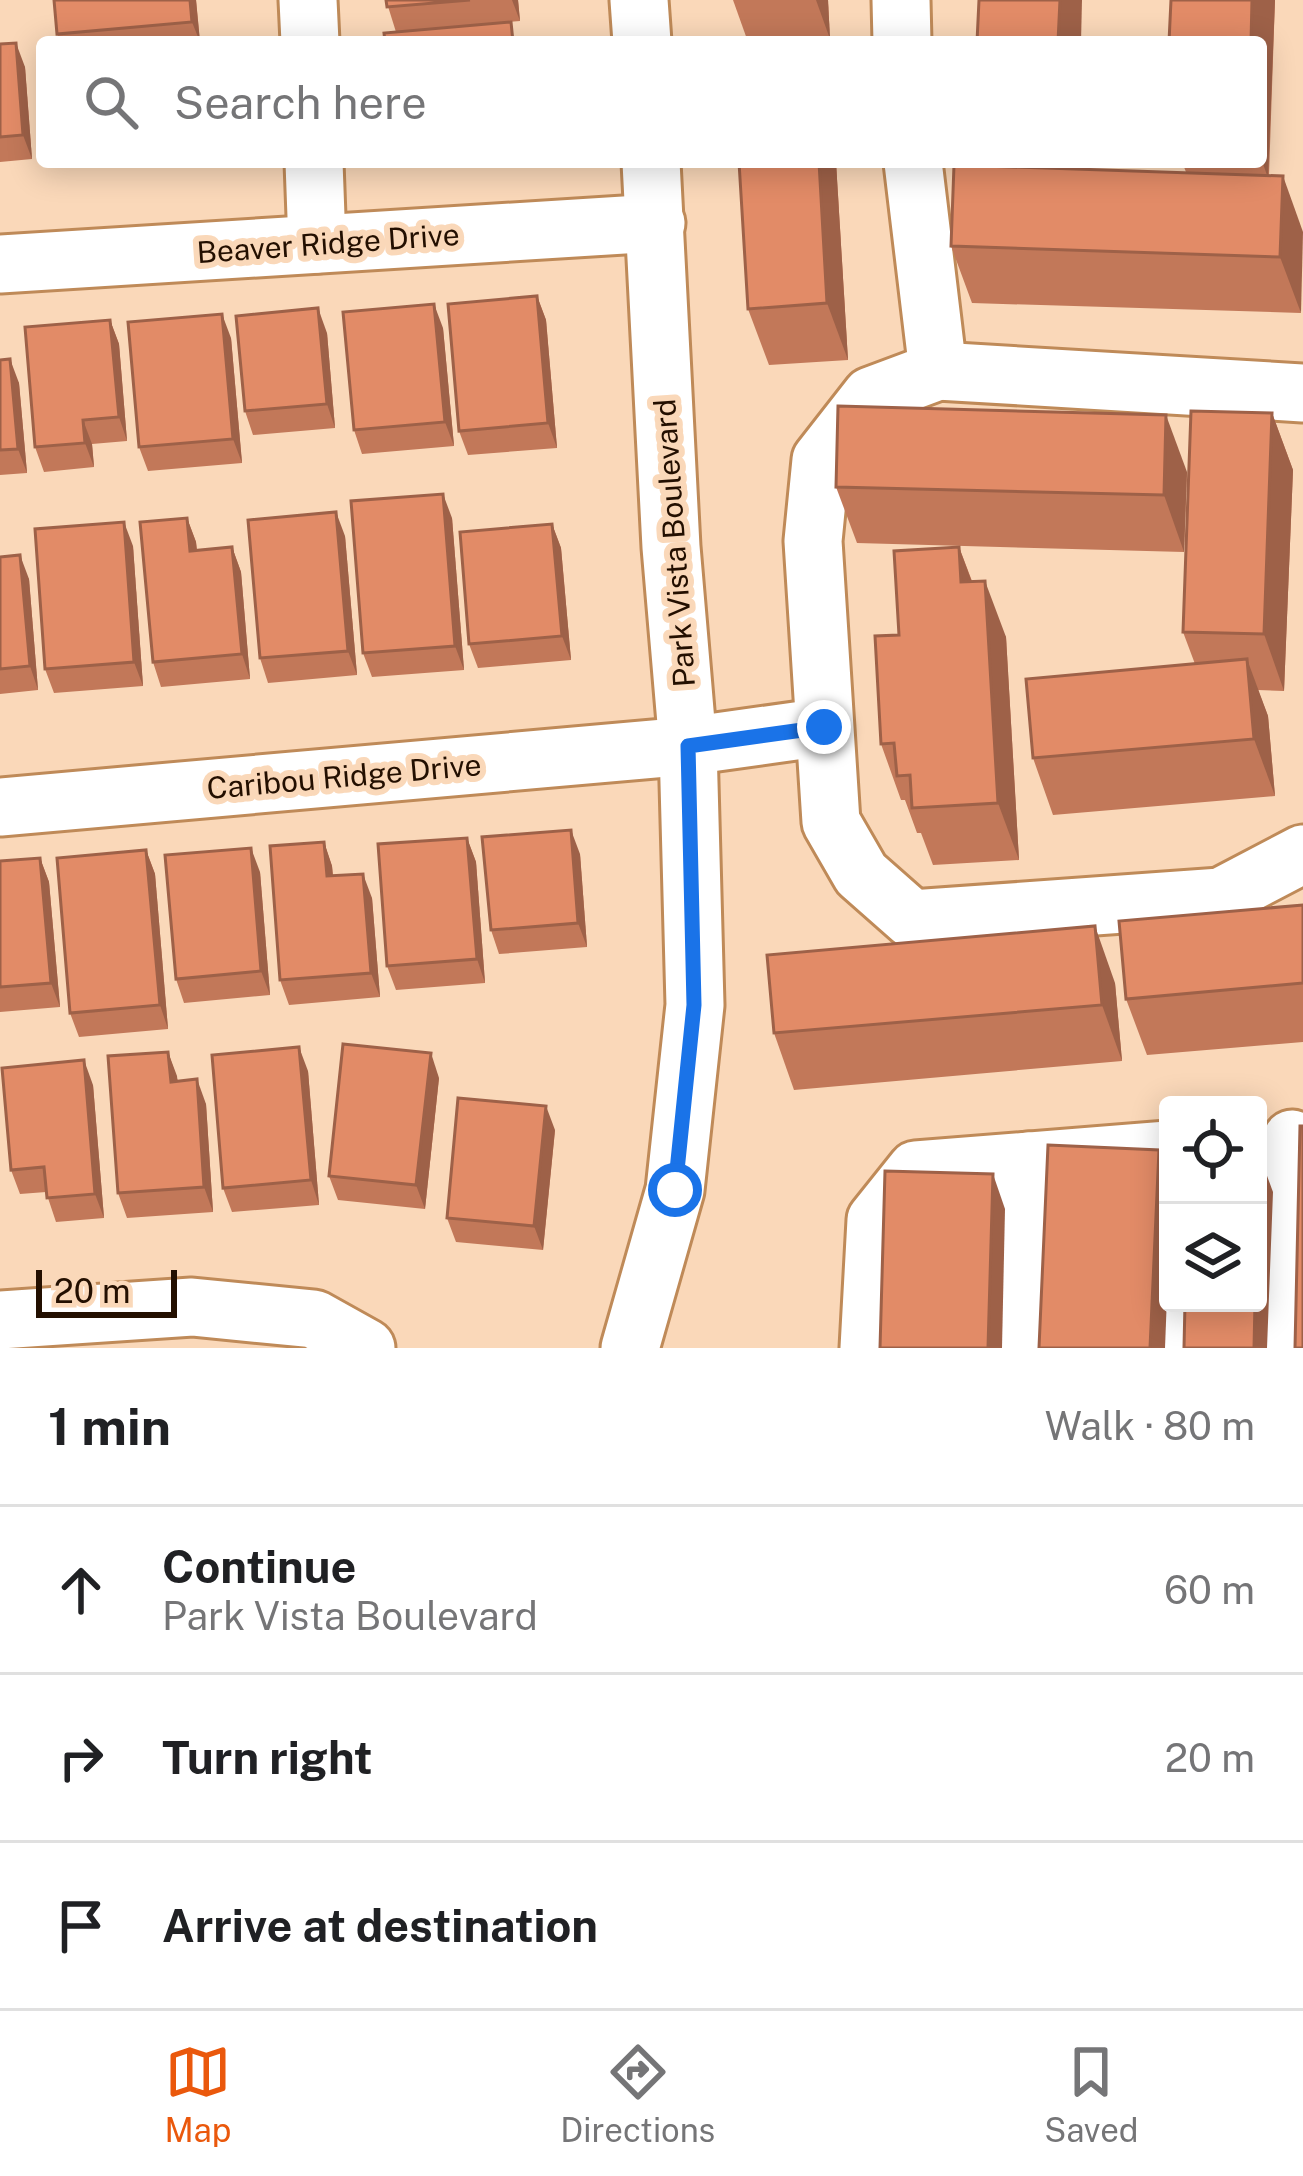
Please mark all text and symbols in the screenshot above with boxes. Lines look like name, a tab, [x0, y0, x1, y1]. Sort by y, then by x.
search box	[36, 36, 1267, 168]
icon: search	[78, 69, 144, 135]
text: Search here	[174, 76, 427, 129]
street label: Beaver Ridge Drive	[195, 216, 461, 270]
street label: Park Vista Boulevard	[646, 398, 702, 688]
route end	[797, 700, 851, 754]
street label: Caribou Ridge Drive	[205, 746, 483, 806]
map controls	[1159, 1096, 1267, 1312]
button: locate	[1159, 1096, 1267, 1204]
route start	[648, 1163, 702, 1217]
button: layers	[1159, 1204, 1267, 1312]
scale bar	[36, 1264, 177, 1317]
text: 20 m	[54, 1272, 130, 1310]
text: 1 min	[48, 1397, 171, 1456]
text: Walk · 80 m	[1045, 1403, 1255, 1449]
text: Continue	[162, 1540, 356, 1593]
icon: ahead	[48, 1557, 114, 1623]
text: 60 m	[1164, 1567, 1255, 1613]
text: Park Vista Boulevard	[162, 1593, 538, 1639]
icon: right	[48, 1725, 114, 1791]
text: Turn right	[162, 1731, 373, 1784]
text: 20 m	[1165, 1735, 1255, 1781]
icon: arrive	[48, 1893, 114, 1959]
text: Arrive at destination	[162, 1899, 598, 1952]
tab: Map	[164, 2039, 231, 2149]
tab: Directions	[560, 2039, 715, 2149]
tab: Saved	[1044, 2039, 1139, 2149]

